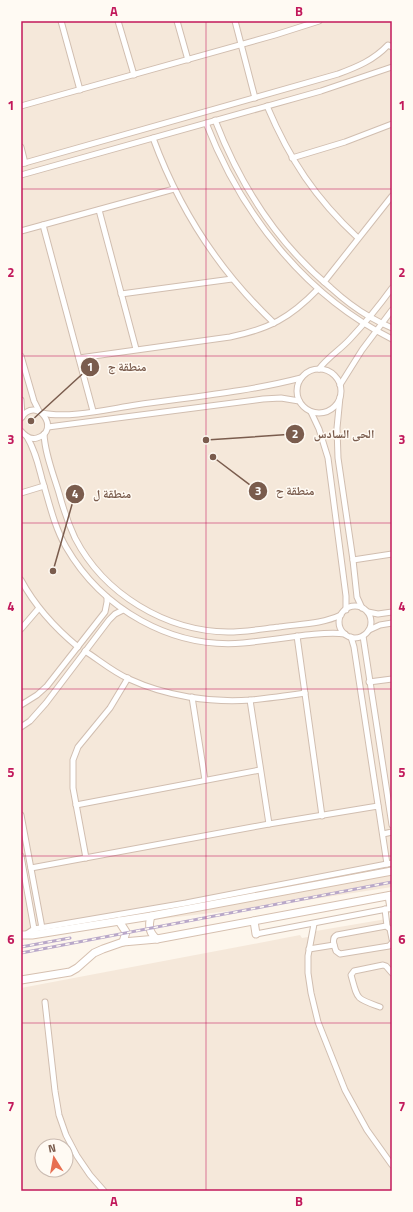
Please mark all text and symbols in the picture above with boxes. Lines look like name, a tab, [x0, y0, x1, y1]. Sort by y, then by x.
text: A	[110, 1, 118, 21]
text: B	[295, 1, 303, 21]
text: 1	[7, 95, 15, 115]
text: 1	[398, 95, 406, 115]
text: 2	[7, 262, 15, 282]
text: 2	[398, 262, 406, 282]
callout: منطقة ج	[80, 355, 155, 379]
text: 1	[87, 357, 93, 376]
text: منطقة ج	[108, 357, 147, 376]
callout: الحى السادس	[285, 422, 382, 446]
text: 2	[292, 424, 298, 443]
text: الحى السادس	[314, 424, 374, 443]
text: 3	[7, 429, 15, 449]
text: 3	[398, 429, 406, 449]
callout: منطقة ح	[248, 479, 323, 503]
text: 3	[255, 481, 261, 500]
text: منطقة ح	[276, 481, 315, 500]
callout: منطقة ل	[65, 482, 139, 506]
text: 4	[72, 484, 79, 503]
text: منطقة ل	[93, 484, 131, 503]
text: 4	[7, 596, 15, 616]
text: 4	[398, 596, 406, 616]
text: 5	[7, 762, 15, 782]
text: 5	[398, 762, 406, 782]
text: 6	[7, 929, 15, 949]
text: 6	[398, 929, 406, 949]
text: 7	[7, 1096, 15, 1116]
text: 7	[398, 1096, 406, 1116]
north arrow	[34, 1138, 74, 1178]
text: N	[47, 1140, 57, 1157]
text: A	[110, 1191, 118, 1211]
text: B	[295, 1191, 303, 1211]

